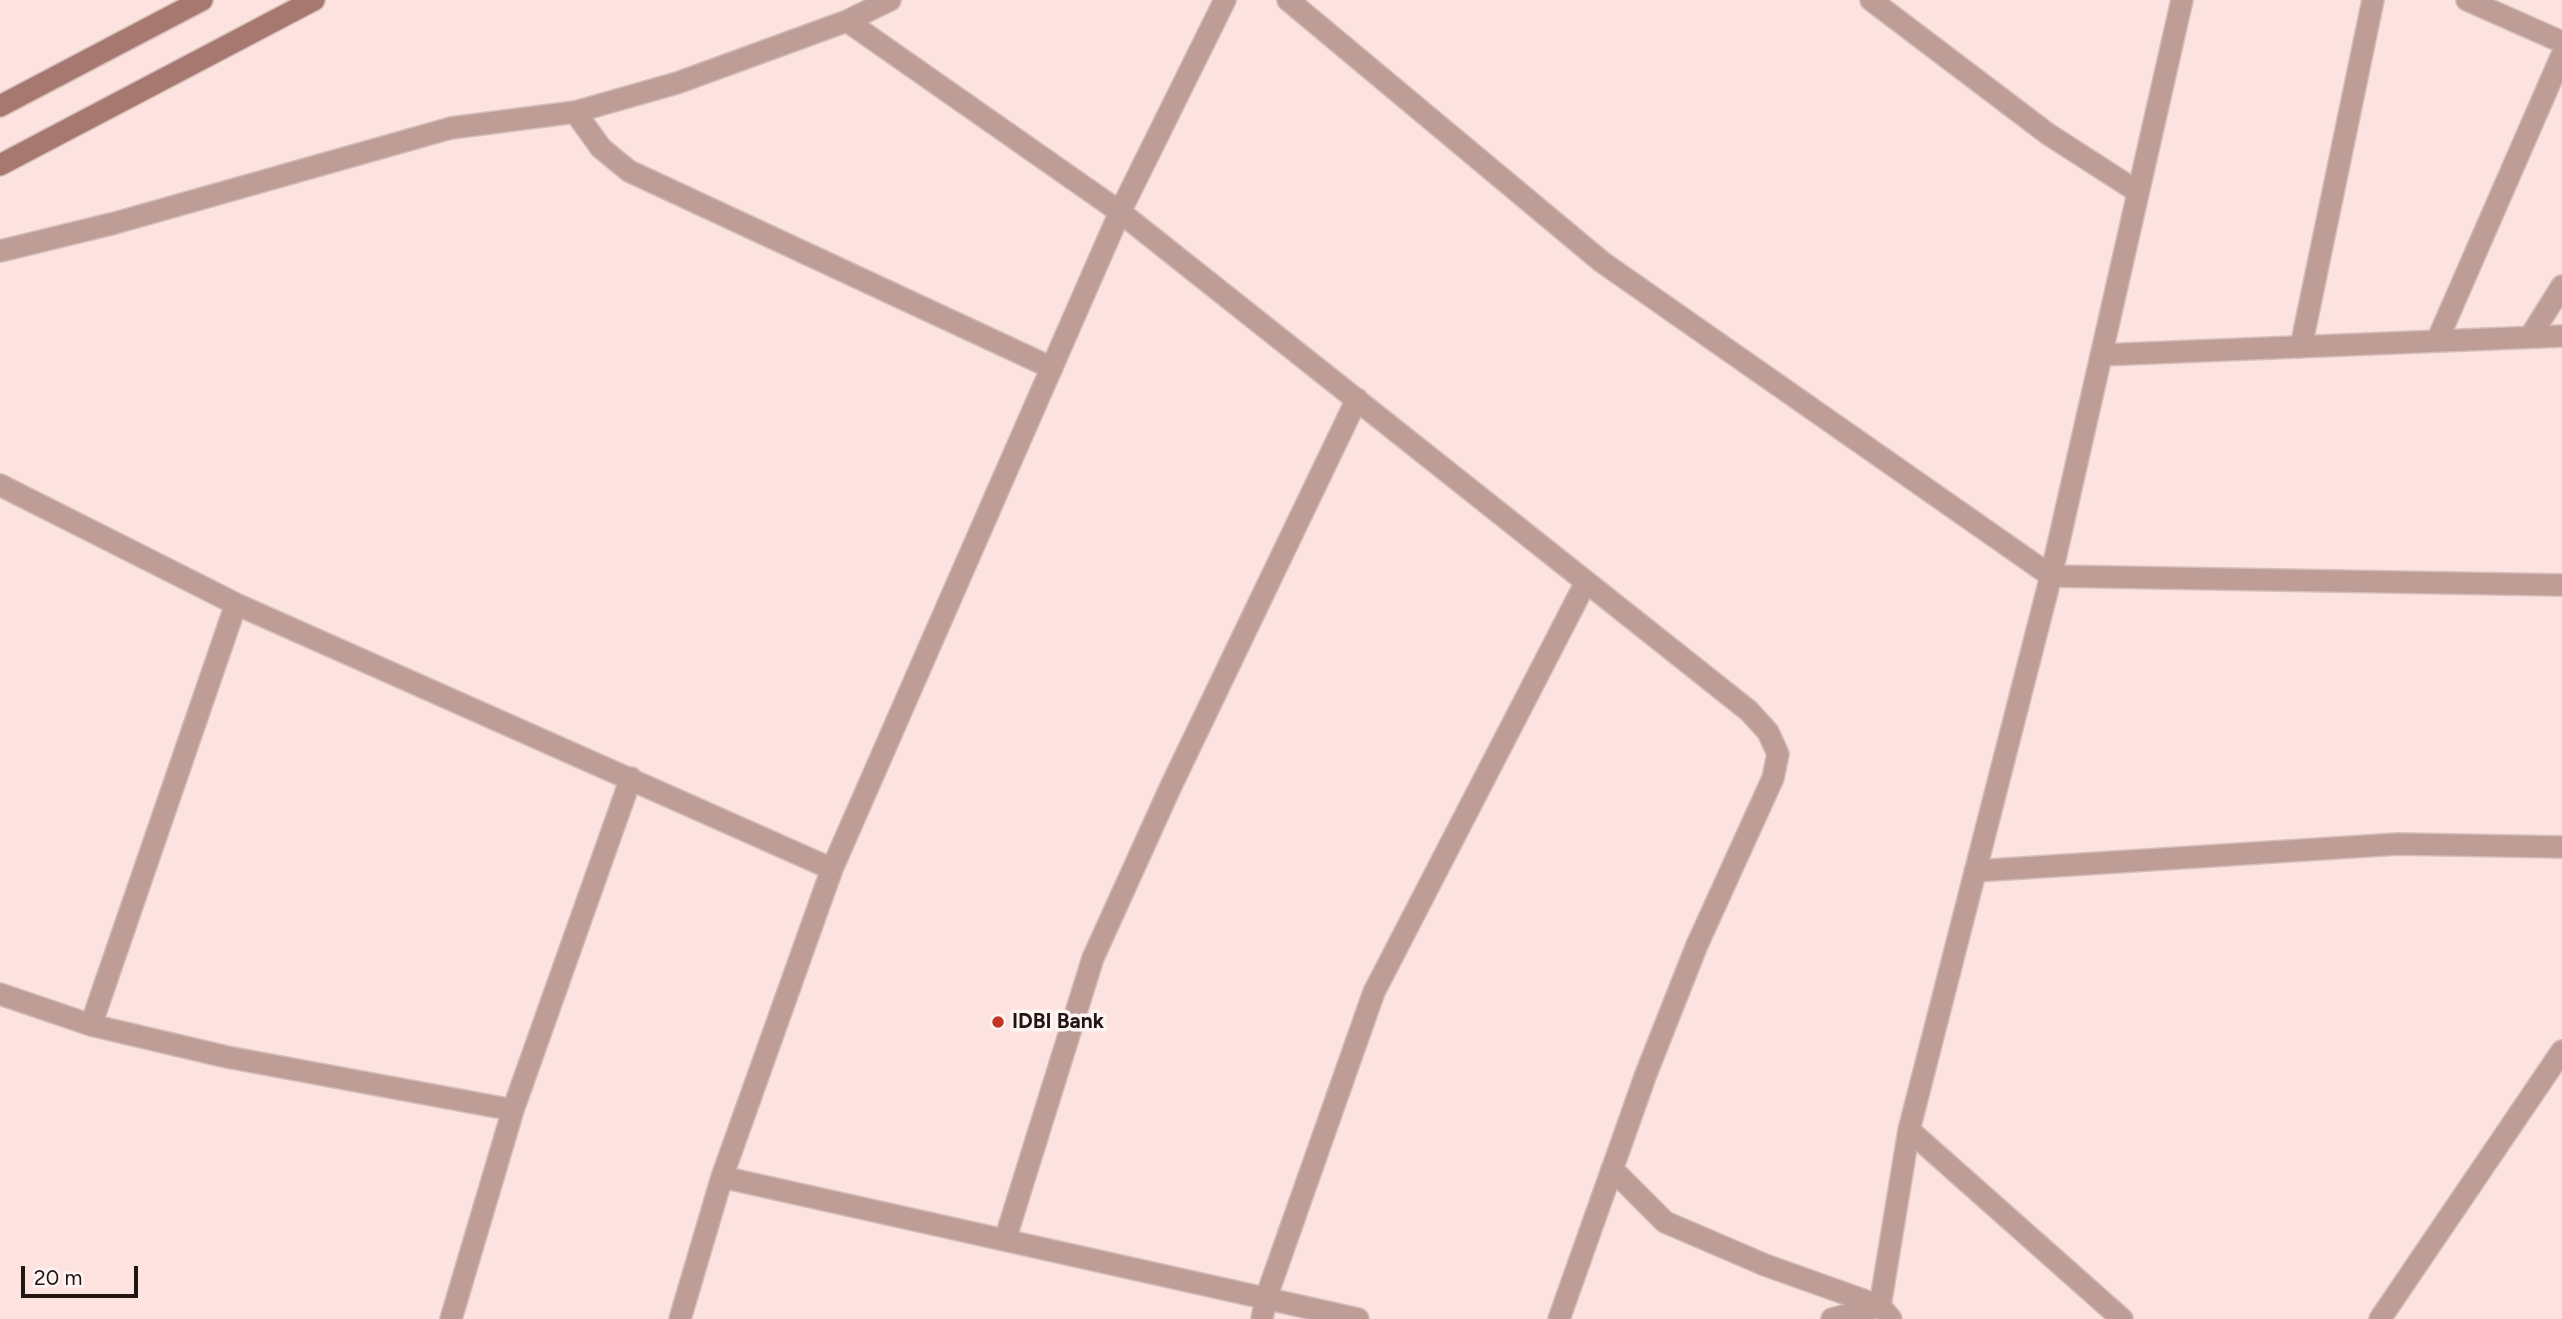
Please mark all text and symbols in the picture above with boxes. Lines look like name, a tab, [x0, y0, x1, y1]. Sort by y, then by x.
place label: IDBI Bank	[1012, 1009, 1104, 1035]
marker: IDBI Bank	[990, 1014, 1006, 1030]
scale bar	[24, 1252, 142, 1296]
text: 20 m	[34, 1265, 82, 1290]

